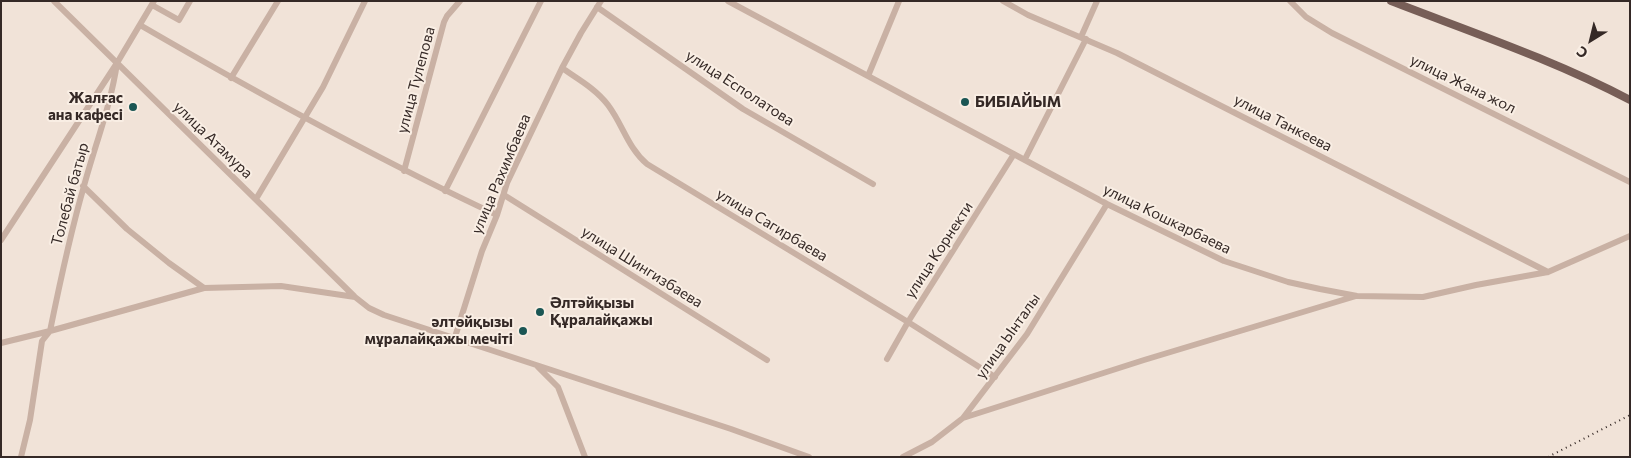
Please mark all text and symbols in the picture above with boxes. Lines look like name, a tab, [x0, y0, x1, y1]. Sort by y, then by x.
north arrow	[1566, 15, 1616, 65]
street label: улица Тулепова	[393, 25, 439, 135]
text: С	[1573, 43, 1591, 62]
street label: улица Есполатова	[682, 46, 798, 130]
street label: улица Жана жол	[1407, 51, 1519, 117]
place label: Жалғас ана кафесі	[48, 89, 123, 124]
street label: улица Танкеева	[1231, 91, 1335, 155]
place label: БИБІАЙЫМ	[975, 93, 1061, 111]
marker: БИБІАЙЫМ	[959, 96, 971, 108]
street label: улица Атамура	[170, 98, 256, 182]
marker: Жалғас ана кафесі	[127, 101, 139, 113]
street label: улица Рахимбаева	[468, 111, 534, 237]
street label: Толебай батыр	[48, 141, 92, 247]
street label: улица Кошкарбаева	[1100, 180, 1234, 258]
street label: улица Сагирбаева	[713, 185, 831, 265]
street label: улица Корнекти	[901, 198, 977, 302]
street label: улица Шингизбаева	[578, 222, 706, 312]
street label: улица Ынталы	[972, 290, 1044, 382]
place label: Әлтәйқызы Құралайқажы	[550, 294, 653, 329]
marker: Әлтәйқызы Құралайқажы	[534, 306, 546, 318]
place label: әлтөйқызы мұралайқажы мечіті	[365, 313, 513, 348]
marker: әлтөйқызы мұралайқажы мечіті	[517, 325, 529, 337]

